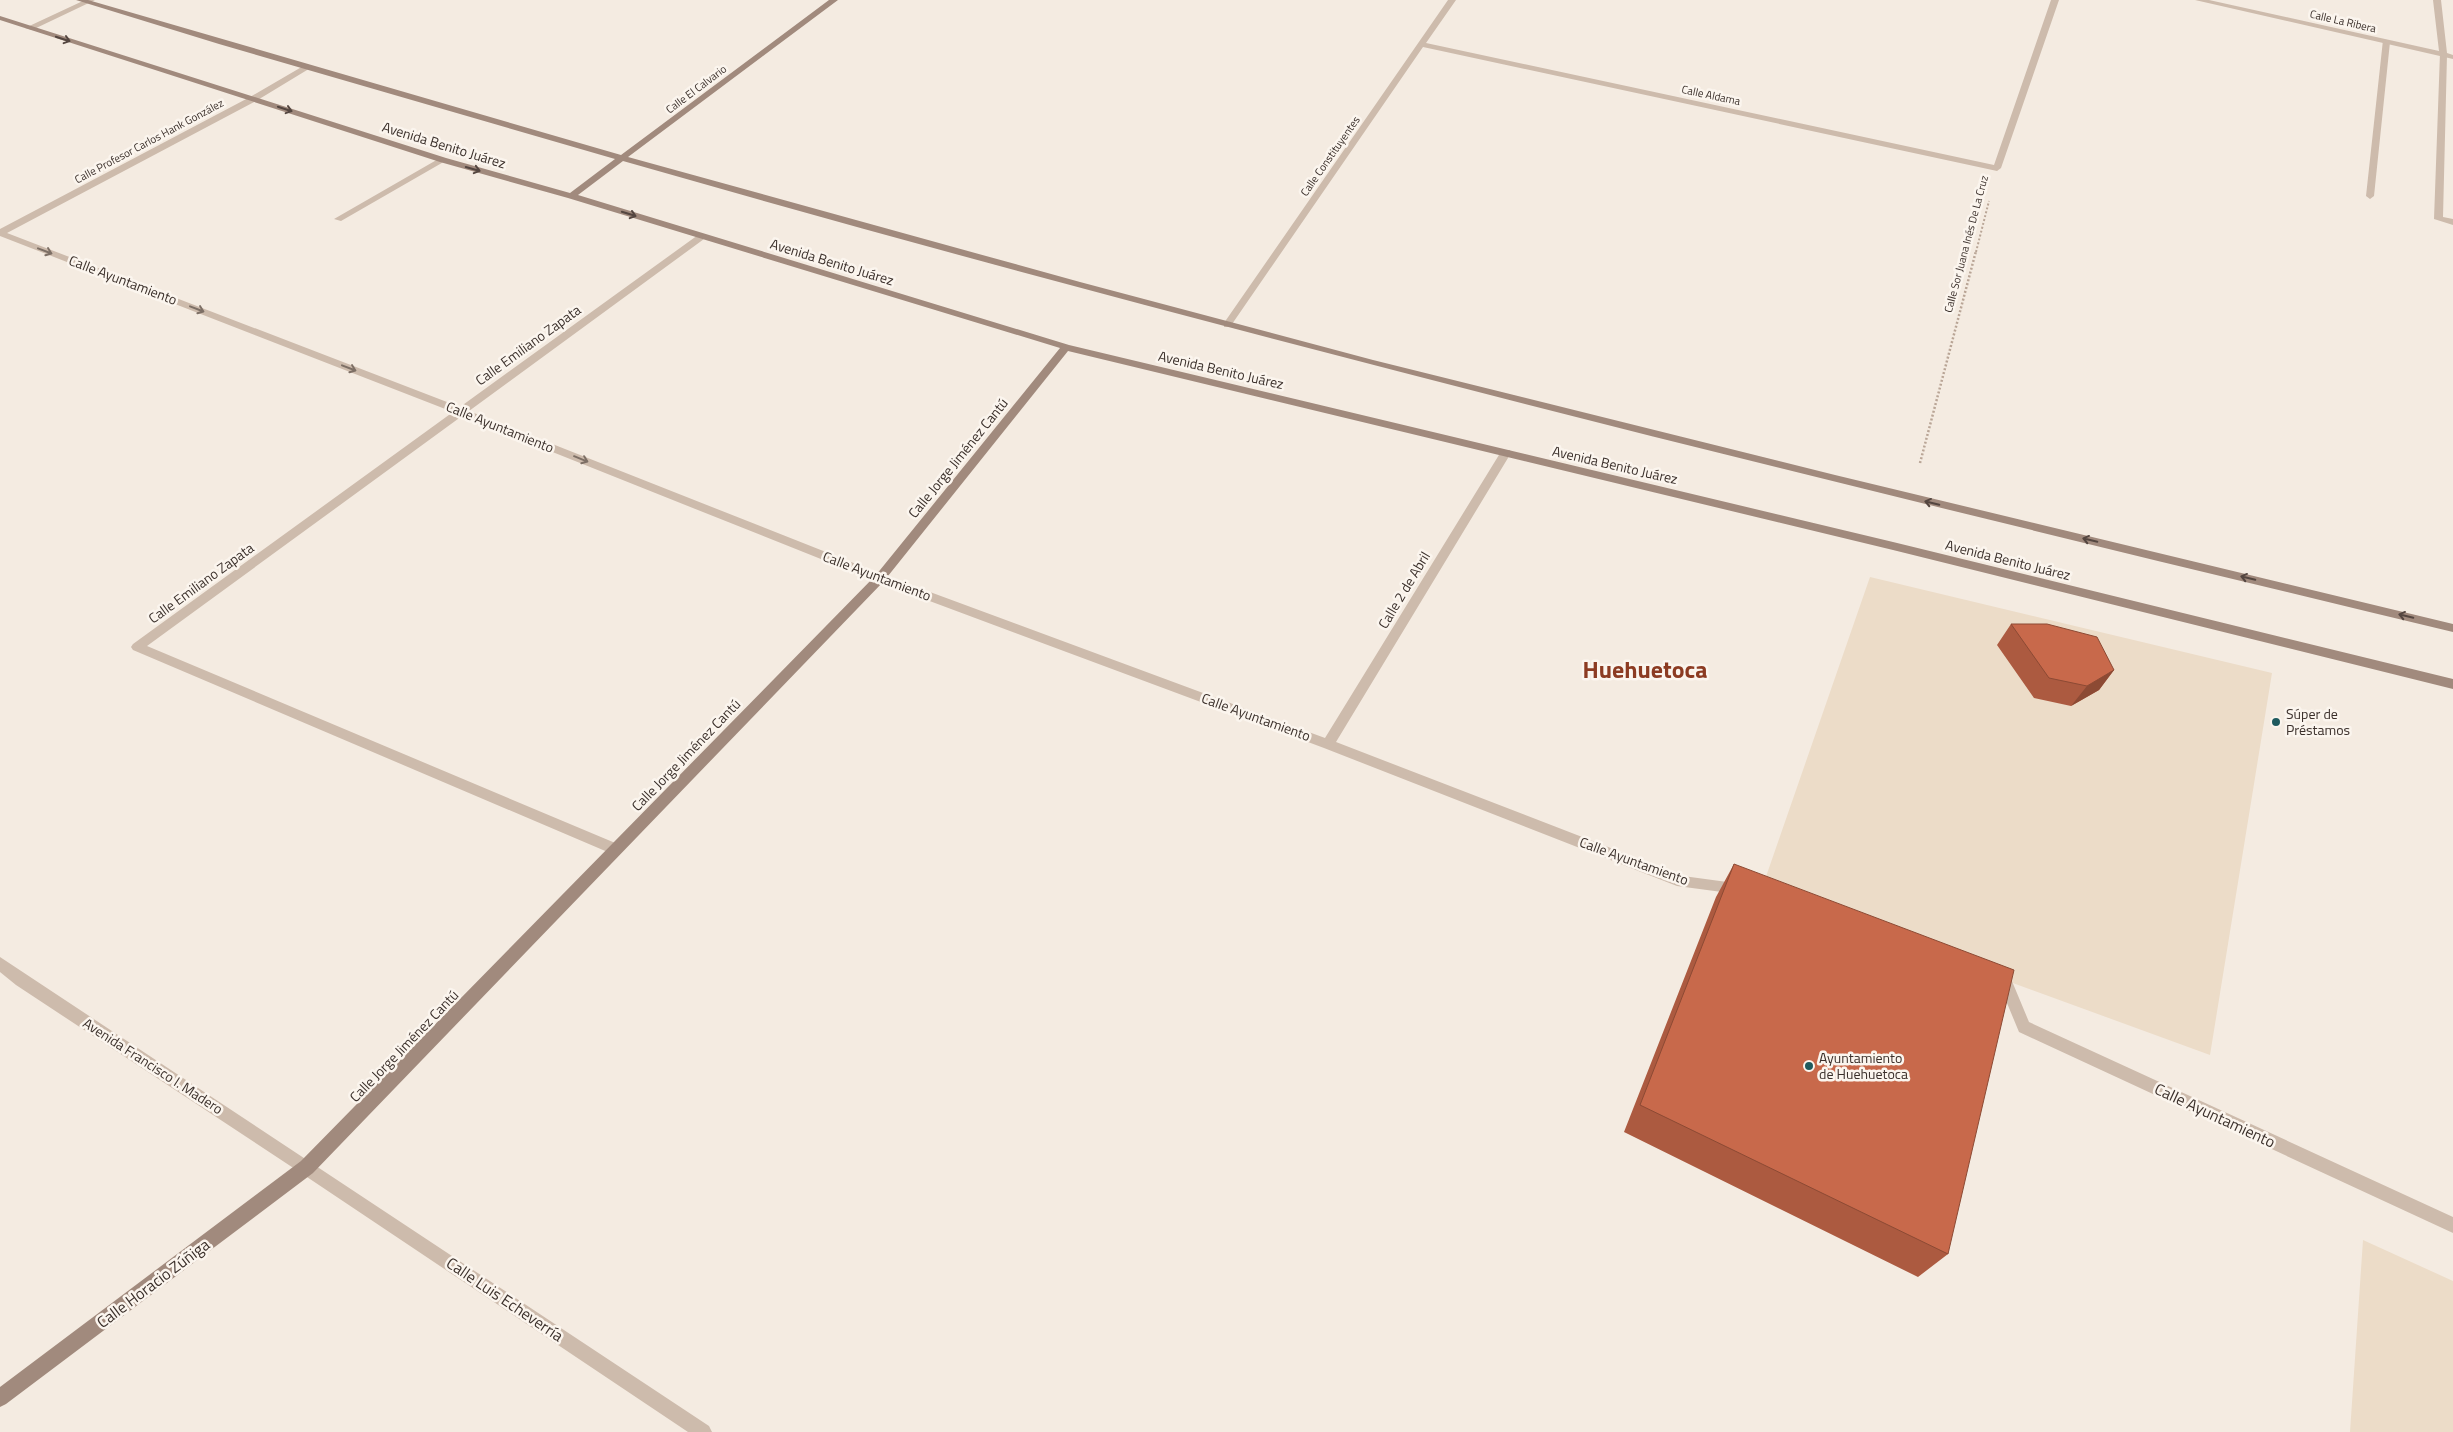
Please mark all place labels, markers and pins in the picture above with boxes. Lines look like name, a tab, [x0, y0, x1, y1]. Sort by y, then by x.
place label: Súper de Préstamos	[2286, 703, 2350, 740]
marker: Súper de Préstamos	[2270, 716, 2282, 728]
place label: Ayuntamiento de Huehuetoca	[1819, 1047, 1908, 1084]
marker: Ayuntamiento de Huehuetoca	[1803, 1060, 1815, 1072]

